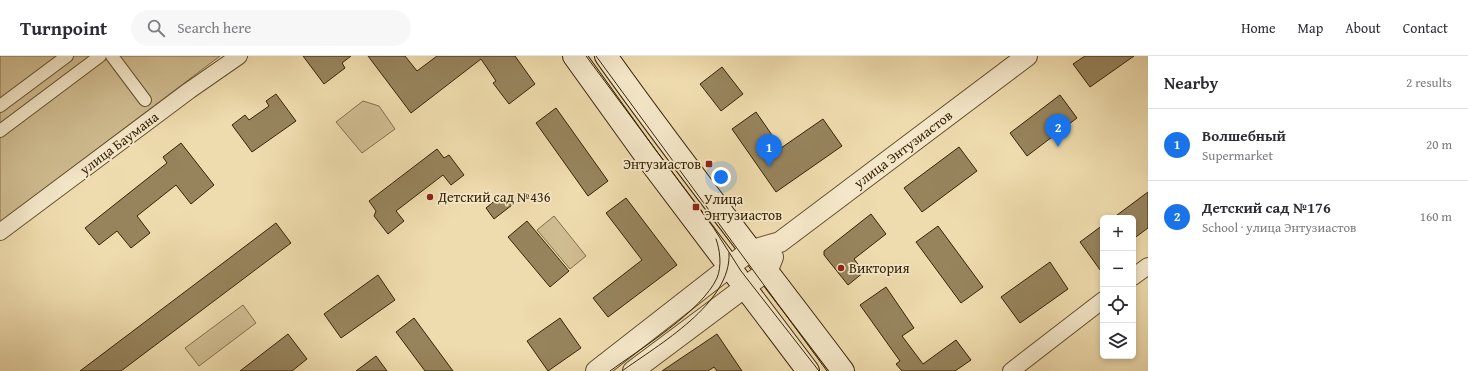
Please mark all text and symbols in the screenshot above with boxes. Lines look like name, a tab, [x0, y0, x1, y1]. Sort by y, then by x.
search box	[131, 10, 411, 46]
text: Turnpoint	[20, 14, 107, 42]
icon: search	[145, 17, 167, 39]
text: Search here	[177, 17, 251, 38]
text: Home	[1241, 18, 1276, 38]
text: Map	[1298, 18, 1323, 38]
text: About	[1345, 18, 1381, 38]
text: Contact	[1403, 18, 1448, 38]
text: Nearby	[1164, 70, 1218, 95]
text: 2 results	[1406, 73, 1452, 92]
street label: улица Энтузиастов	[849, 105, 957, 193]
street label: улица Баумана	[75, 107, 163, 180]
pin: 2	[1045, 114, 1071, 147]
text: Волшебный	[1202, 125, 1286, 146]
pin: 1	[756, 134, 782, 167]
text: 1	[1174, 135, 1180, 154]
text: 20 m	[1426, 135, 1452, 154]
text: Supermarket	[1202, 146, 1273, 165]
place label: Энтузиастов	[623, 154, 701, 174]
marker: Энтузиастов	[704, 159, 714, 169]
your location	[711, 167, 731, 187]
place label: Детский сад №436	[437, 187, 551, 207]
place label: Улица Энтузиастов	[704, 189, 782, 225]
marker: Детский сад №436	[425, 192, 435, 202]
text: Детский сад №176	[1202, 197, 1331, 218]
marker: Улица Энтузиастов	[691, 202, 701, 212]
text: 2	[1174, 207, 1180, 226]
text: 160 m	[1420, 207, 1452, 226]
map controls	[1100, 215, 1136, 359]
button: +	[1100, 215, 1136, 251]
text: School · улица Энтузиастов	[1202, 218, 1356, 237]
button: −	[1100, 251, 1136, 287]
place label: Виктория	[849, 258, 909, 278]
marker: Виктория	[836, 263, 846, 273]
button: locate	[1100, 287, 1136, 323]
button: layers	[1100, 323, 1136, 359]

